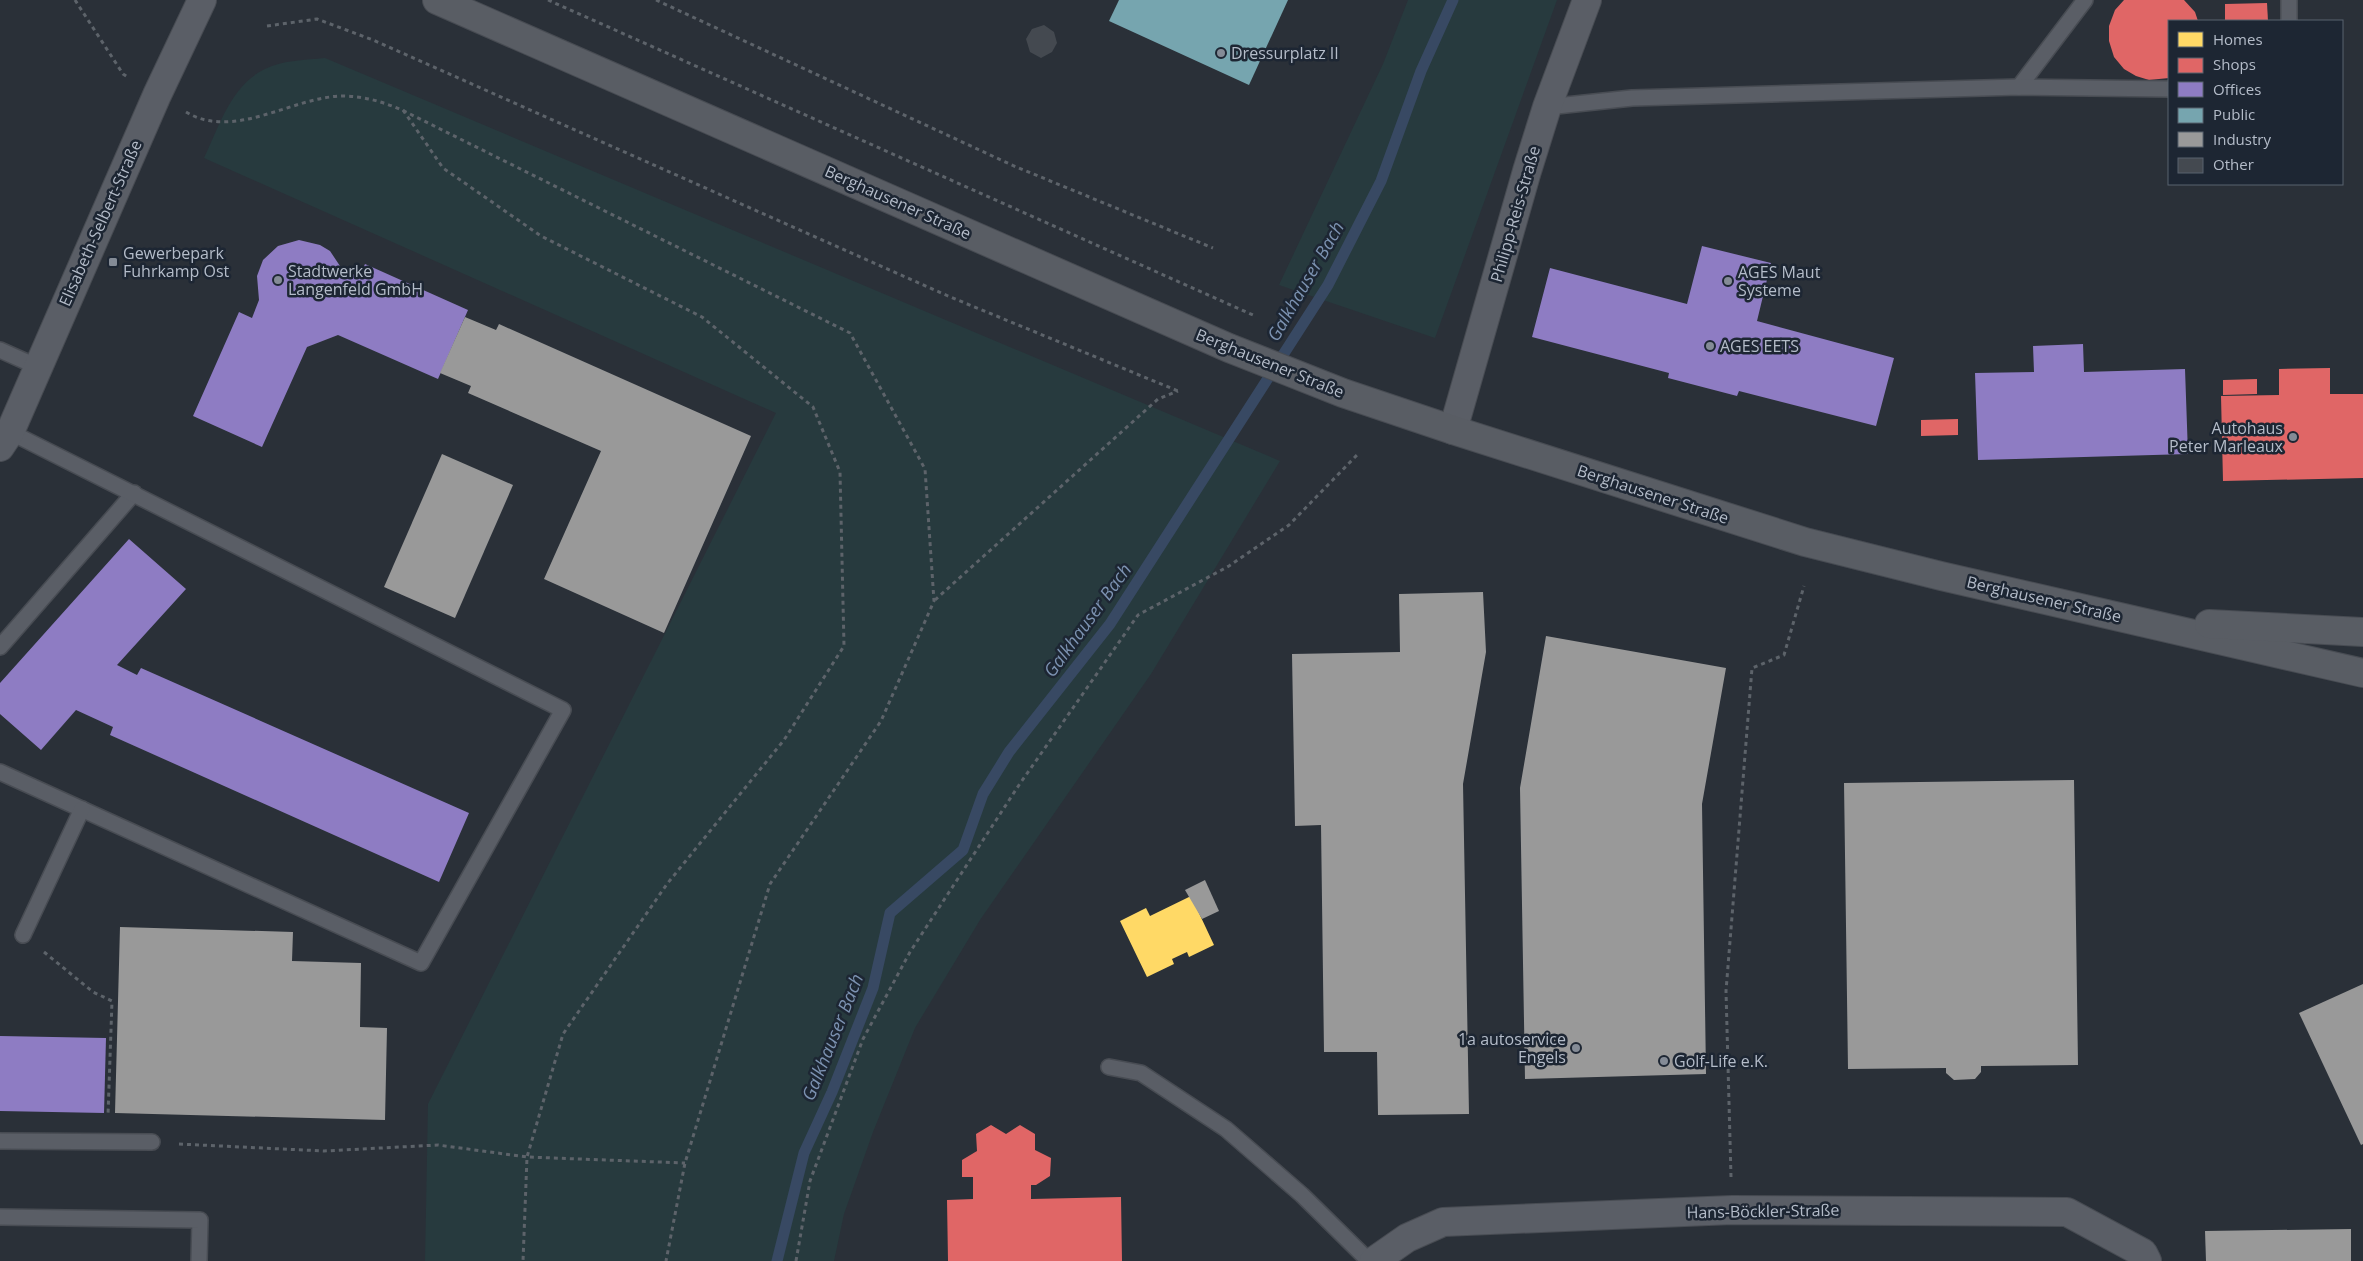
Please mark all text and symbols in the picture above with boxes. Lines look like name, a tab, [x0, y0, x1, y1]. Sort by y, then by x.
legend	[2168, 20, 2343, 185]
text: Homes	[2213, 29, 2263, 49]
place label: Dressurplatz II	[1231, 42, 1339, 64]
marker: Dressurplatz II	[1215, 47, 1227, 59]
text: Shops	[2213, 54, 2256, 74]
text: Offices	[2213, 79, 2261, 99]
text: Public	[2213, 104, 2255, 124]
text: Industry	[2213, 129, 2271, 149]
street label: Elisabeth-Selbert-Straße	[53, 136, 147, 310]
street label: Philipp-Reis-Straße	[1485, 143, 1545, 285]
text: Other	[2213, 154, 2254, 174]
street label: Berghausener Straße	[821, 160, 975, 244]
water label: Galkhauser Bach	[1261, 217, 1349, 345]
place label: Gewerbepark Fuhrkamp Ost	[123, 242, 230, 282]
marker: Gewerbepark Fuhrkamp Ost	[107, 256, 119, 268]
place label: Stadtwerke Langenfeld GmbH	[288, 260, 423, 300]
place label: AGES Maut Systeme	[1738, 261, 1821, 301]
marker: Stadtwerke Langenfeld GmbH	[272, 274, 284, 286]
marker: AGES Maut Systeme	[1722, 275, 1734, 287]
street label: Berghausener Straße	[1193, 323, 1347, 403]
place label: AGES EETS	[1720, 335, 1799, 357]
marker: AGES EETS	[1704, 340, 1716, 352]
place label: Autohaus Peter Marleaux	[2169, 417, 2284, 457]
marker: Autohaus Peter Marleaux	[2287, 431, 2299, 443]
street label: Berghausener Straße	[1574, 459, 1732, 529]
water label: Galkhauser Bach	[1038, 558, 1136, 682]
street label: Berghausener Straße	[1965, 571, 2123, 627]
water label: Galkhauser Bach	[796, 970, 868, 1104]
place label: 1a autoservice Engels	[1458, 1028, 1566, 1068]
marker: 1a autoservice Engels	[1570, 1042, 1582, 1054]
place label: Golf-Life e.K.	[1674, 1050, 1768, 1072]
marker: Golf-Life e.K.	[1658, 1055, 1670, 1067]
street label: Hans-Böckler-Straße	[1686, 1199, 1840, 1223]

